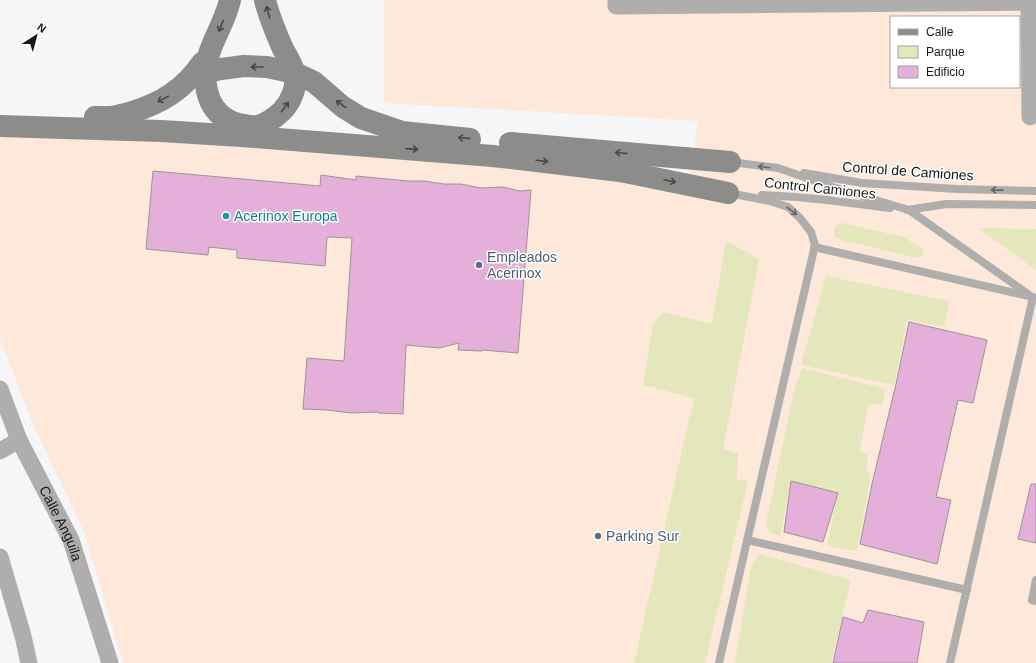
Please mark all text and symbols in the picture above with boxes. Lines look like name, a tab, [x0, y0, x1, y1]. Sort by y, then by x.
one-way arrow	[264, 6, 271, 19]
north arrow	[16, 16, 56, 56]
legend	[890, 16, 1020, 88]
one-way arrow	[217, 20, 224, 32]
text: N	[35, 21, 49, 35]
text: Calle	[926, 25, 954, 39]
text: Parque	[926, 45, 965, 59]
one-way arrow	[251, 63, 264, 71]
text: Edificio	[926, 65, 965, 79]
one-way arrow	[157, 96, 169, 103]
one-way arrow	[335, 100, 346, 109]
one-way arrow	[281, 101, 289, 112]
one-way arrow	[458, 135, 471, 142]
one-way arrow	[405, 146, 418, 153]
one-way arrow	[615, 150, 628, 157]
one-way arrow	[535, 158, 548, 165]
street label: Control de Camiones	[842, 158, 974, 184]
one-way arrow	[758, 163, 771, 171]
street label: Control Camiones	[763, 174, 877, 202]
one-way arrow	[664, 177, 677, 185]
one-way arrow	[991, 186, 1004, 194]
one-way arrow	[786, 207, 797, 215]
place label: Acerinox Europa	[234, 208, 338, 224]
marker: Acerinox Europa	[221, 211, 231, 221]
place label: Empleados Acerinox	[487, 249, 557, 281]
marker: Empleados Acerinox	[474, 260, 484, 270]
street label: Calle Anguila	[36, 483, 85, 563]
place label: Parking Sur	[606, 528, 679, 544]
marker: Parking Sur	[593, 531, 603, 541]

